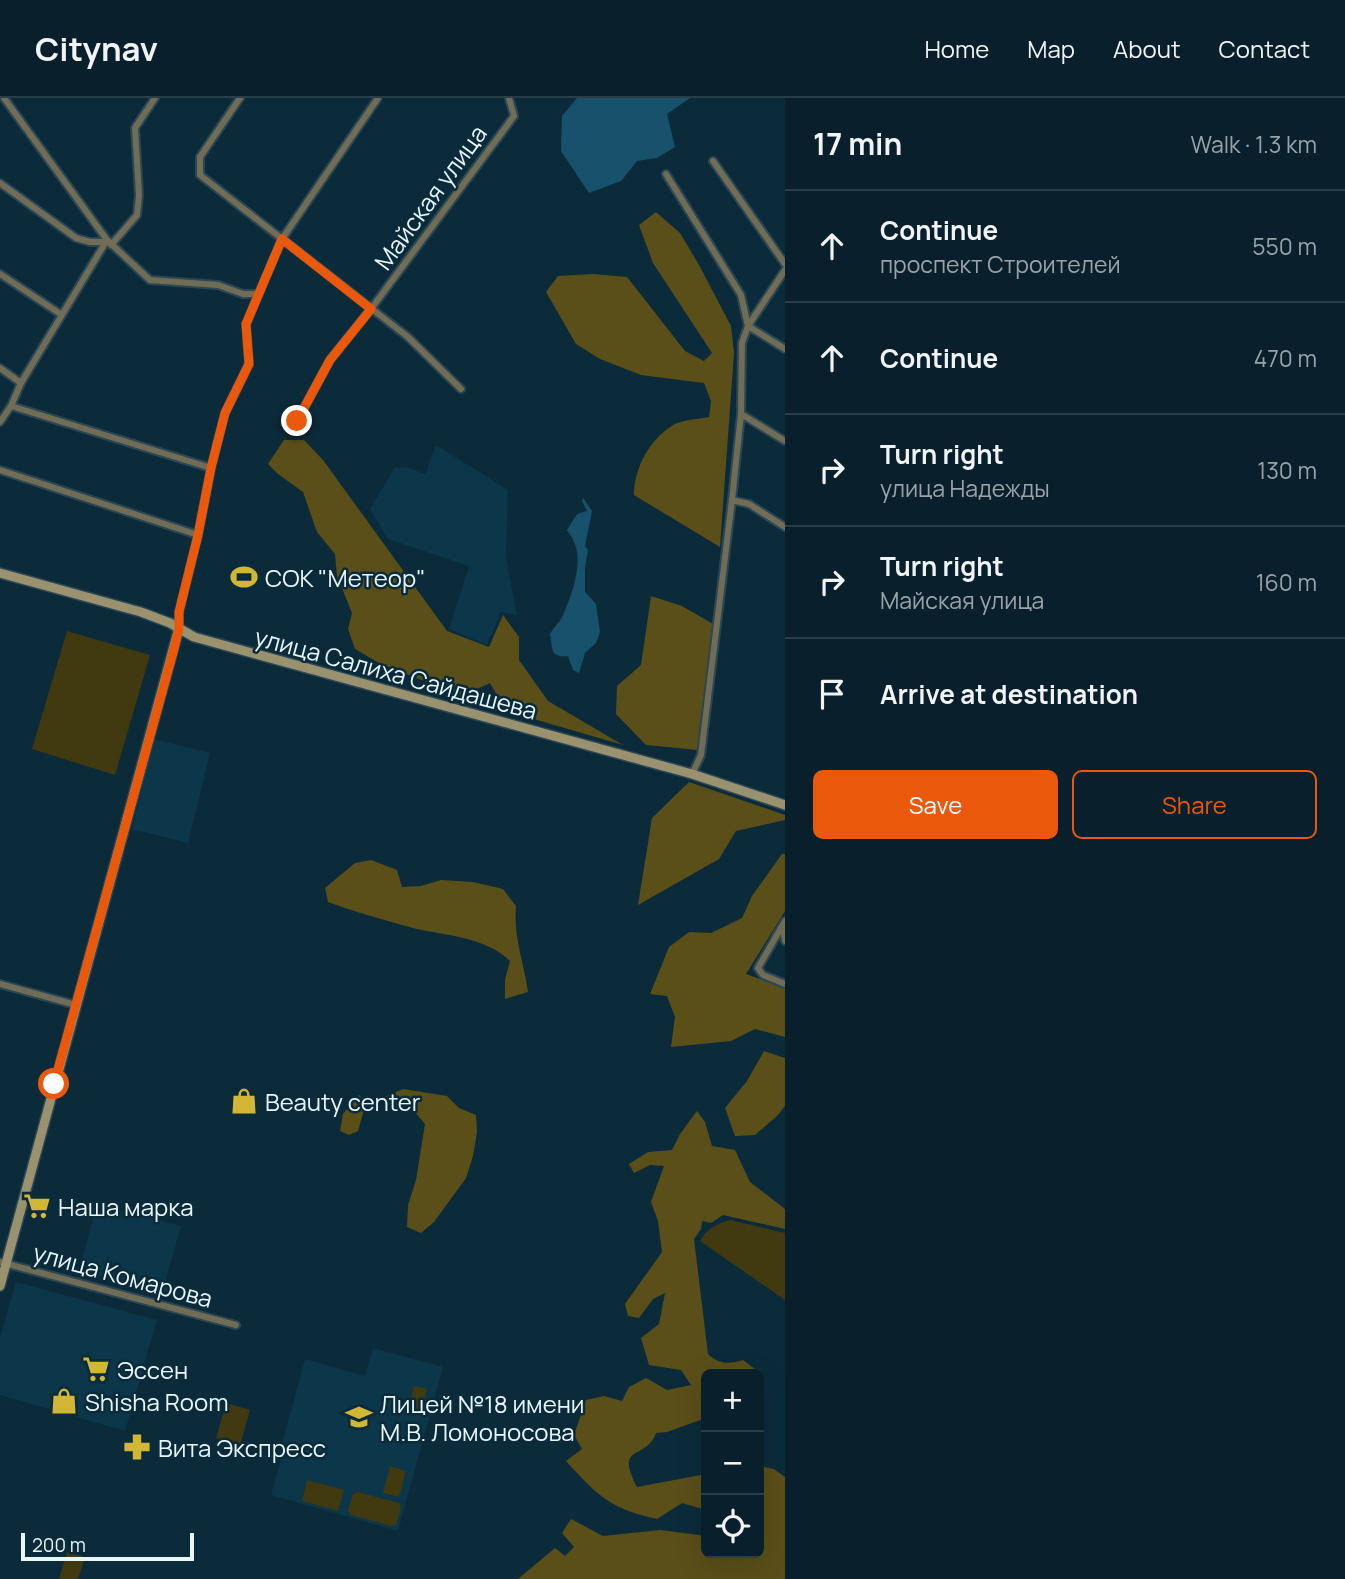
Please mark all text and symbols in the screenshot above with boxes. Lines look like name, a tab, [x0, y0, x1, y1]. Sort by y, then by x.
text: Citynav	[35, 26, 158, 71]
text: Home	[924, 32, 989, 65]
text: Map	[1027, 32, 1075, 65]
text: About	[1113, 32, 1181, 65]
text: Contact	[1219, 32, 1310, 65]
street label: Майская улица	[366, 118, 494, 276]
text: 17 min	[813, 123, 902, 164]
text: Walk · 1.3 km	[1190, 128, 1317, 160]
text: Continue	[880, 212, 998, 248]
icon: ahead	[813, 227, 851, 265]
text: 550 m	[1252, 230, 1317, 262]
text: проспект Строителей	[880, 248, 1121, 280]
icon: ahead	[813, 339, 851, 377]
text: Continue	[880, 340, 998, 376]
text: 470 m	[1254, 342, 1317, 374]
route end	[281, 405, 312, 436]
text: Turn right	[880, 436, 1004, 472]
icon: right	[813, 451, 851, 489]
text: 130 m	[1257, 454, 1317, 486]
text: улица Надежды	[880, 472, 1050, 504]
text: Turn right	[880, 548, 1004, 584]
place label: СОК "Метеор"	[265, 561, 426, 594]
sports icon: СОК "Метеор"	[229, 562, 259, 592]
icon: right	[813, 563, 851, 601]
text: 160 m	[1256, 566, 1317, 598]
text: Майская улица	[880, 584, 1044, 616]
street label: улица Салиха Сайдашева	[251, 619, 541, 727]
icon: arrive	[813, 675, 851, 713]
text: Arrive at destination	[880, 676, 1138, 712]
button: Save	[813, 770, 1058, 839]
button: Share	[1072, 770, 1317, 839]
route start	[38, 1068, 69, 1099]
place label: Beauty center	[265, 1085, 421, 1118]
shop icon: Beauty center	[229, 1086, 259, 1116]
place label: Наша марка	[58, 1190, 193, 1223]
supermarket icon: Наша марка	[22, 1191, 52, 1221]
street label: улица Комарова	[30, 1235, 216, 1315]
place label: Эссен	[117, 1353, 188, 1386]
supermarket icon: Эссен	[81, 1354, 111, 1384]
map controls	[701, 1369, 764, 1558]
button: +	[701, 1369, 764, 1432]
place label: Shisha Room	[85, 1385, 229, 1418]
shop icon: Shisha Room	[49, 1386, 79, 1416]
place label: Лицей №18 имени М.В. Ломоносова	[380, 1387, 585, 1448]
school or university icon: Лицей №18 имени М.В. Ломоносова	[344, 1402, 374, 1432]
place label: Вита Экспресс	[158, 1431, 326, 1464]
pharmacy icon: Вита Экспресс	[122, 1432, 152, 1462]
button: −	[701, 1432, 764, 1495]
button: locate	[701, 1495, 764, 1558]
scale bar	[21, 1530, 194, 1562]
text: 200 m	[32, 1532, 86, 1558]

